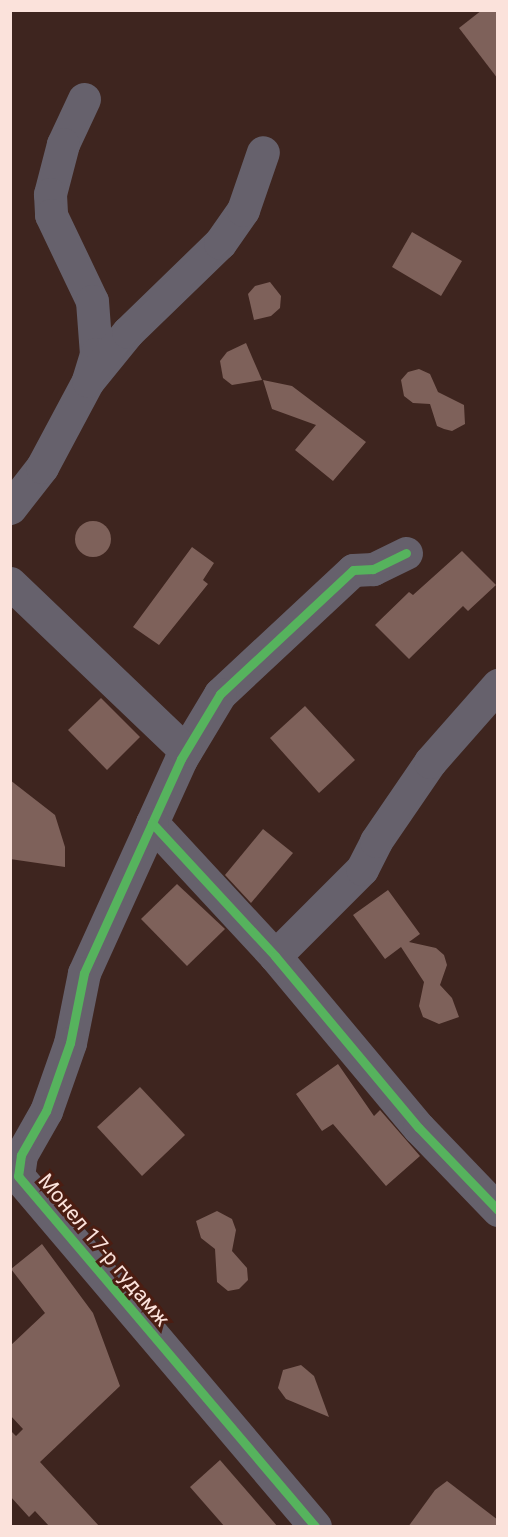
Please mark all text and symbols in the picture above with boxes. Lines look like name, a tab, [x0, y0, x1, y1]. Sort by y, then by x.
street label: Монел 17-р гудамж	[33, 1169, 175, 1331]

